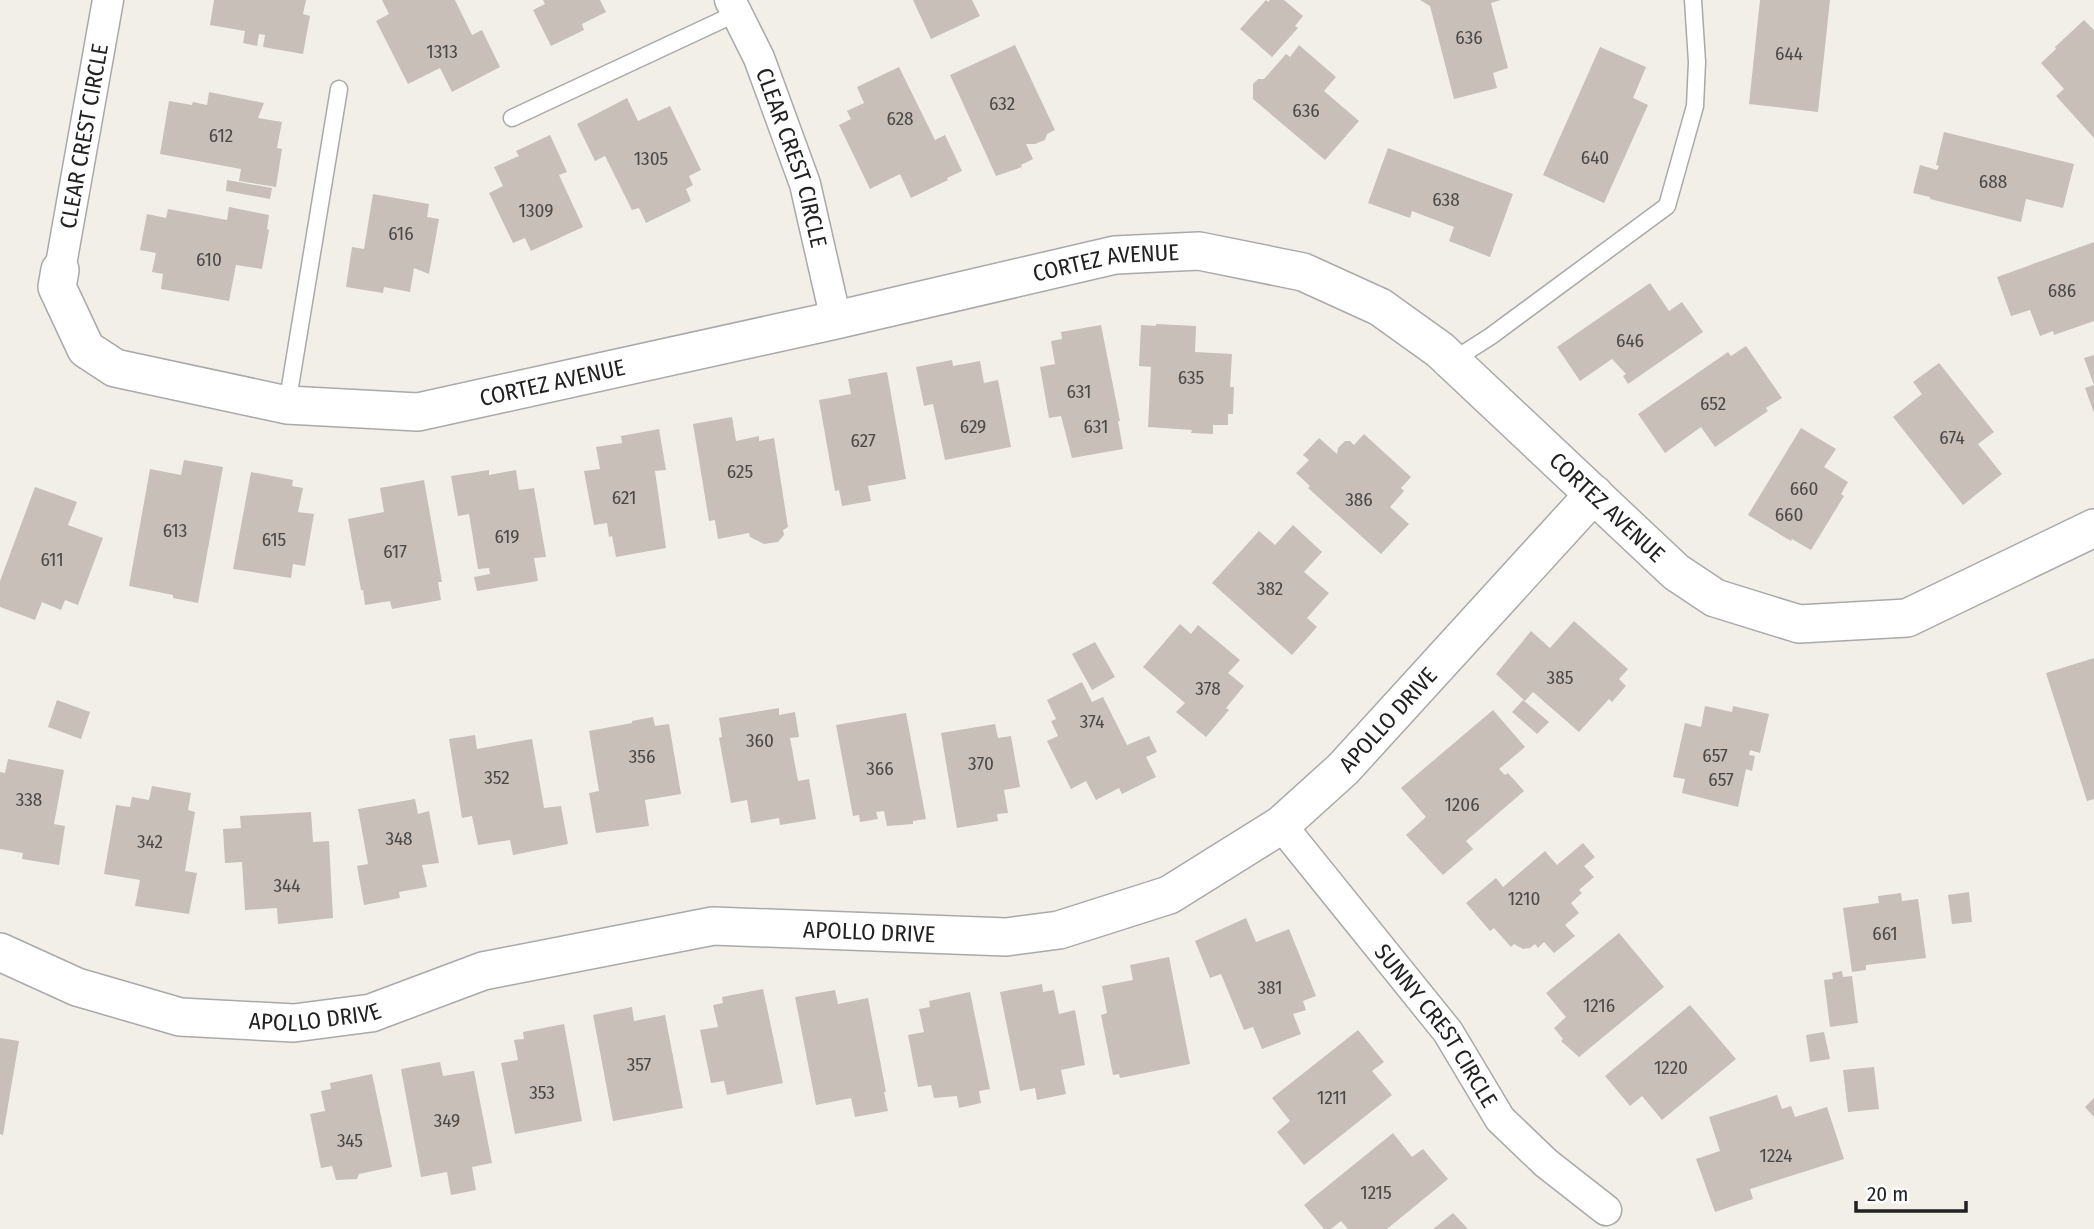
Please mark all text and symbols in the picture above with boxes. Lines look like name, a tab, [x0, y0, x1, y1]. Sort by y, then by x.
house number: 636	[1455, 26, 1483, 49]
house number: 1313	[426, 40, 458, 63]
street label: CLEAR CREST CIRCLE	[54, 41, 114, 231]
house number: 644	[1775, 42, 1803, 65]
street label: CLEAR CREST CIRCLE	[750, 64, 833, 250]
house number: 632	[989, 92, 1015, 115]
house number: 636	[1292, 99, 1320, 122]
house number: 628	[886, 107, 914, 130]
house number: 612	[209, 124, 233, 147]
house number: 640	[1581, 146, 1609, 169]
house number: 1305	[634, 147, 668, 170]
house number: 688	[1979, 170, 2007, 193]
house number: 638	[1432, 188, 1460, 211]
house number: 1309	[519, 199, 553, 222]
house number: 616	[388, 222, 414, 245]
street label: CORTEZ AVENUE	[1030, 238, 1180, 288]
house number: 610	[196, 248, 222, 271]
house number: 686	[2048, 279, 2076, 302]
house number: 646	[1616, 329, 1644, 352]
street label: CORTEZ AVENUE	[477, 353, 628, 412]
house number: 635	[1178, 366, 1204, 389]
house number: 631	[1067, 380, 1091, 403]
house number: 652	[1700, 392, 1726, 415]
house number: 629	[960, 415, 986, 438]
house number: 631	[1084, 415, 1108, 438]
house number: 674	[1939, 426, 1965, 449]
house number: 627	[850, 429, 876, 452]
street label: CORTEZ AVENUE	[1544, 446, 1671, 568]
house number: 625	[727, 460, 753, 483]
house number: 660	[1790, 477, 1818, 500]
house number: 621	[612, 486, 636, 509]
house number: 386	[1345, 488, 1373, 511]
house number: 660	[1775, 503, 1803, 526]
house number: 613	[163, 519, 187, 542]
house number: 619	[494, 525, 520, 548]
house number: 615	[262, 528, 286, 551]
house number: 617	[383, 540, 407, 563]
house number: 611	[40, 548, 64, 571]
house number: 382	[1257, 577, 1283, 600]
street label: APOLLO DRIVE	[1333, 661, 1443, 778]
house number: 385	[1547, 666, 1573, 689]
house number: 378	[1195, 677, 1221, 700]
house number: 374	[1080, 710, 1104, 733]
house number: 360	[746, 729, 774, 752]
house number: 657	[1702, 744, 1728, 767]
house number: 356	[629, 745, 655, 768]
house number: 370	[968, 752, 994, 775]
house number: 366	[866, 757, 894, 780]
house number: 352	[484, 766, 510, 789]
house number: 657	[1708, 768, 1734, 791]
house number: 338	[16, 788, 42, 811]
house number: 1206	[1444, 793, 1480, 816]
house number: 348	[385, 827, 413, 850]
house number: 342	[137, 830, 163, 853]
house number: 344	[274, 874, 300, 897]
house number: 1210	[1508, 887, 1540, 910]
street label: APOLLO DRIVE	[803, 915, 936, 948]
house number: 661	[1872, 922, 1898, 945]
street label: SUNNY CREST CIRCLE	[1369, 938, 1504, 1112]
house number: 381	[1257, 976, 1283, 999]
house number: 1216	[1583, 994, 1615, 1017]
street label: APOLLO DRIVE	[248, 997, 385, 1037]
house number: 357	[627, 1053, 652, 1076]
house number: 1220	[1654, 1056, 1688, 1079]
house number: 353	[529, 1081, 555, 1104]
house number: 1211	[1317, 1086, 1347, 1109]
house number: 349	[434, 1109, 460, 1132]
house number: 345	[337, 1129, 363, 1152]
house number: 1224	[1760, 1144, 1792, 1167]
scale bar	[1856, 1170, 1966, 1214]
house number: 1215	[1360, 1181, 1392, 1204]
text: 20 m	[1867, 1181, 1908, 1207]

